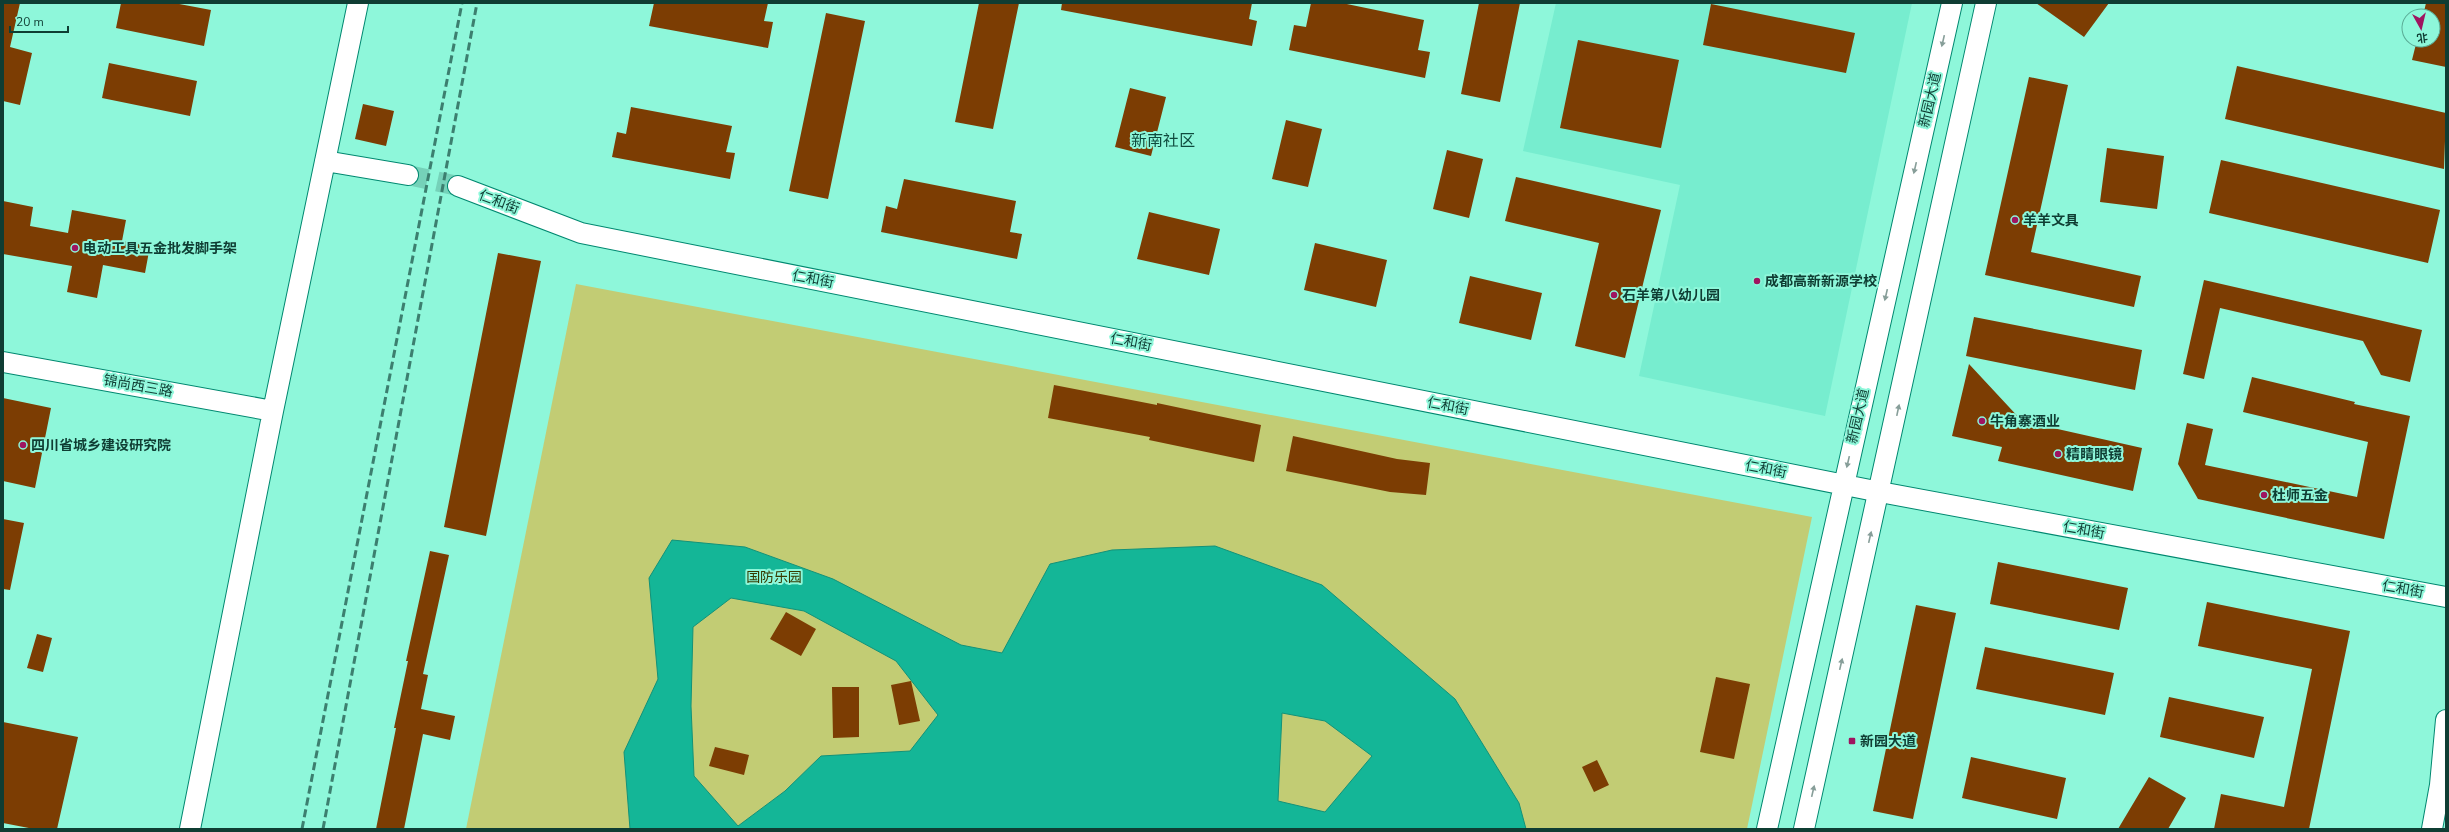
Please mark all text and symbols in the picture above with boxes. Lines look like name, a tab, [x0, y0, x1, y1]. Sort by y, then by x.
scale bar	[10, 8, 68, 34]
north arrow	[2401, 8, 2441, 48]
text: 20 m	[16, 14, 44, 30]
text: 北	[2416, 29, 2429, 46]
one-way arrow	[1940, 35, 1946, 47]
street label: 新园大道	[1914, 71, 1946, 129]
district label: 新南社区	[1131, 130, 1195, 152]
one-way arrow	[1911, 162, 1917, 174]
street label: 仁和街	[476, 186, 522, 218]
place label: 羊羊文具	[2023, 211, 2079, 230]
marker: 羊羊文具	[2010, 215, 2020, 225]
place label: 电动工具五金批发脚手架	[83, 239, 237, 258]
marker: 电动工具五金批发脚手架	[70, 243, 80, 253]
street label: 仁和街	[791, 266, 835, 292]
place label: 成都高新新源学校	[1765, 272, 1877, 291]
marker: 成都高新新源学校	[1752, 276, 1762, 286]
place label: 石羊第八幼儿园	[1622, 286, 1720, 305]
one-way arrow	[1882, 288, 1888, 301]
marker: 石羊第八幼儿园	[1609, 290, 1619, 300]
street label: 仁和街	[1109, 329, 1153, 355]
street label: 锦尚西三路	[102, 371, 174, 401]
street label: 新园大道	[1842, 387, 1874, 445]
street label: 仁和街	[1426, 393, 1470, 419]
one-way arrow	[1895, 404, 1901, 417]
place label: 牛角寨酒业	[1990, 412, 2060, 431]
marker: 牛角寨酒业	[1977, 416, 1987, 426]
place label: 四川省城乡建设研究院	[31, 436, 171, 455]
marker: 四川省城乡建设研究院	[18, 440, 28, 450]
place label: 精睛眼镜	[2066, 445, 2122, 464]
marker: 精睛眼镜	[2053, 449, 2063, 459]
street label: 仁和街	[1744, 456, 1788, 482]
one-way arrow	[1844, 456, 1850, 468]
place label: 杜师五金	[2272, 486, 2328, 505]
marker: 杜师五金	[2259, 490, 2269, 500]
street label: 仁和街	[2062, 517, 2106, 543]
one-way arrow	[1867, 531, 1873, 543]
park label: 国防乐园	[746, 568, 802, 587]
street label: 仁和街	[2381, 576, 2425, 602]
one-way arrow	[1839, 658, 1845, 670]
place label: 新园大道	[1860, 732, 1916, 751]
marker: 新园大道	[1847, 736, 1857, 746]
one-way arrow	[1810, 785, 1816, 797]

